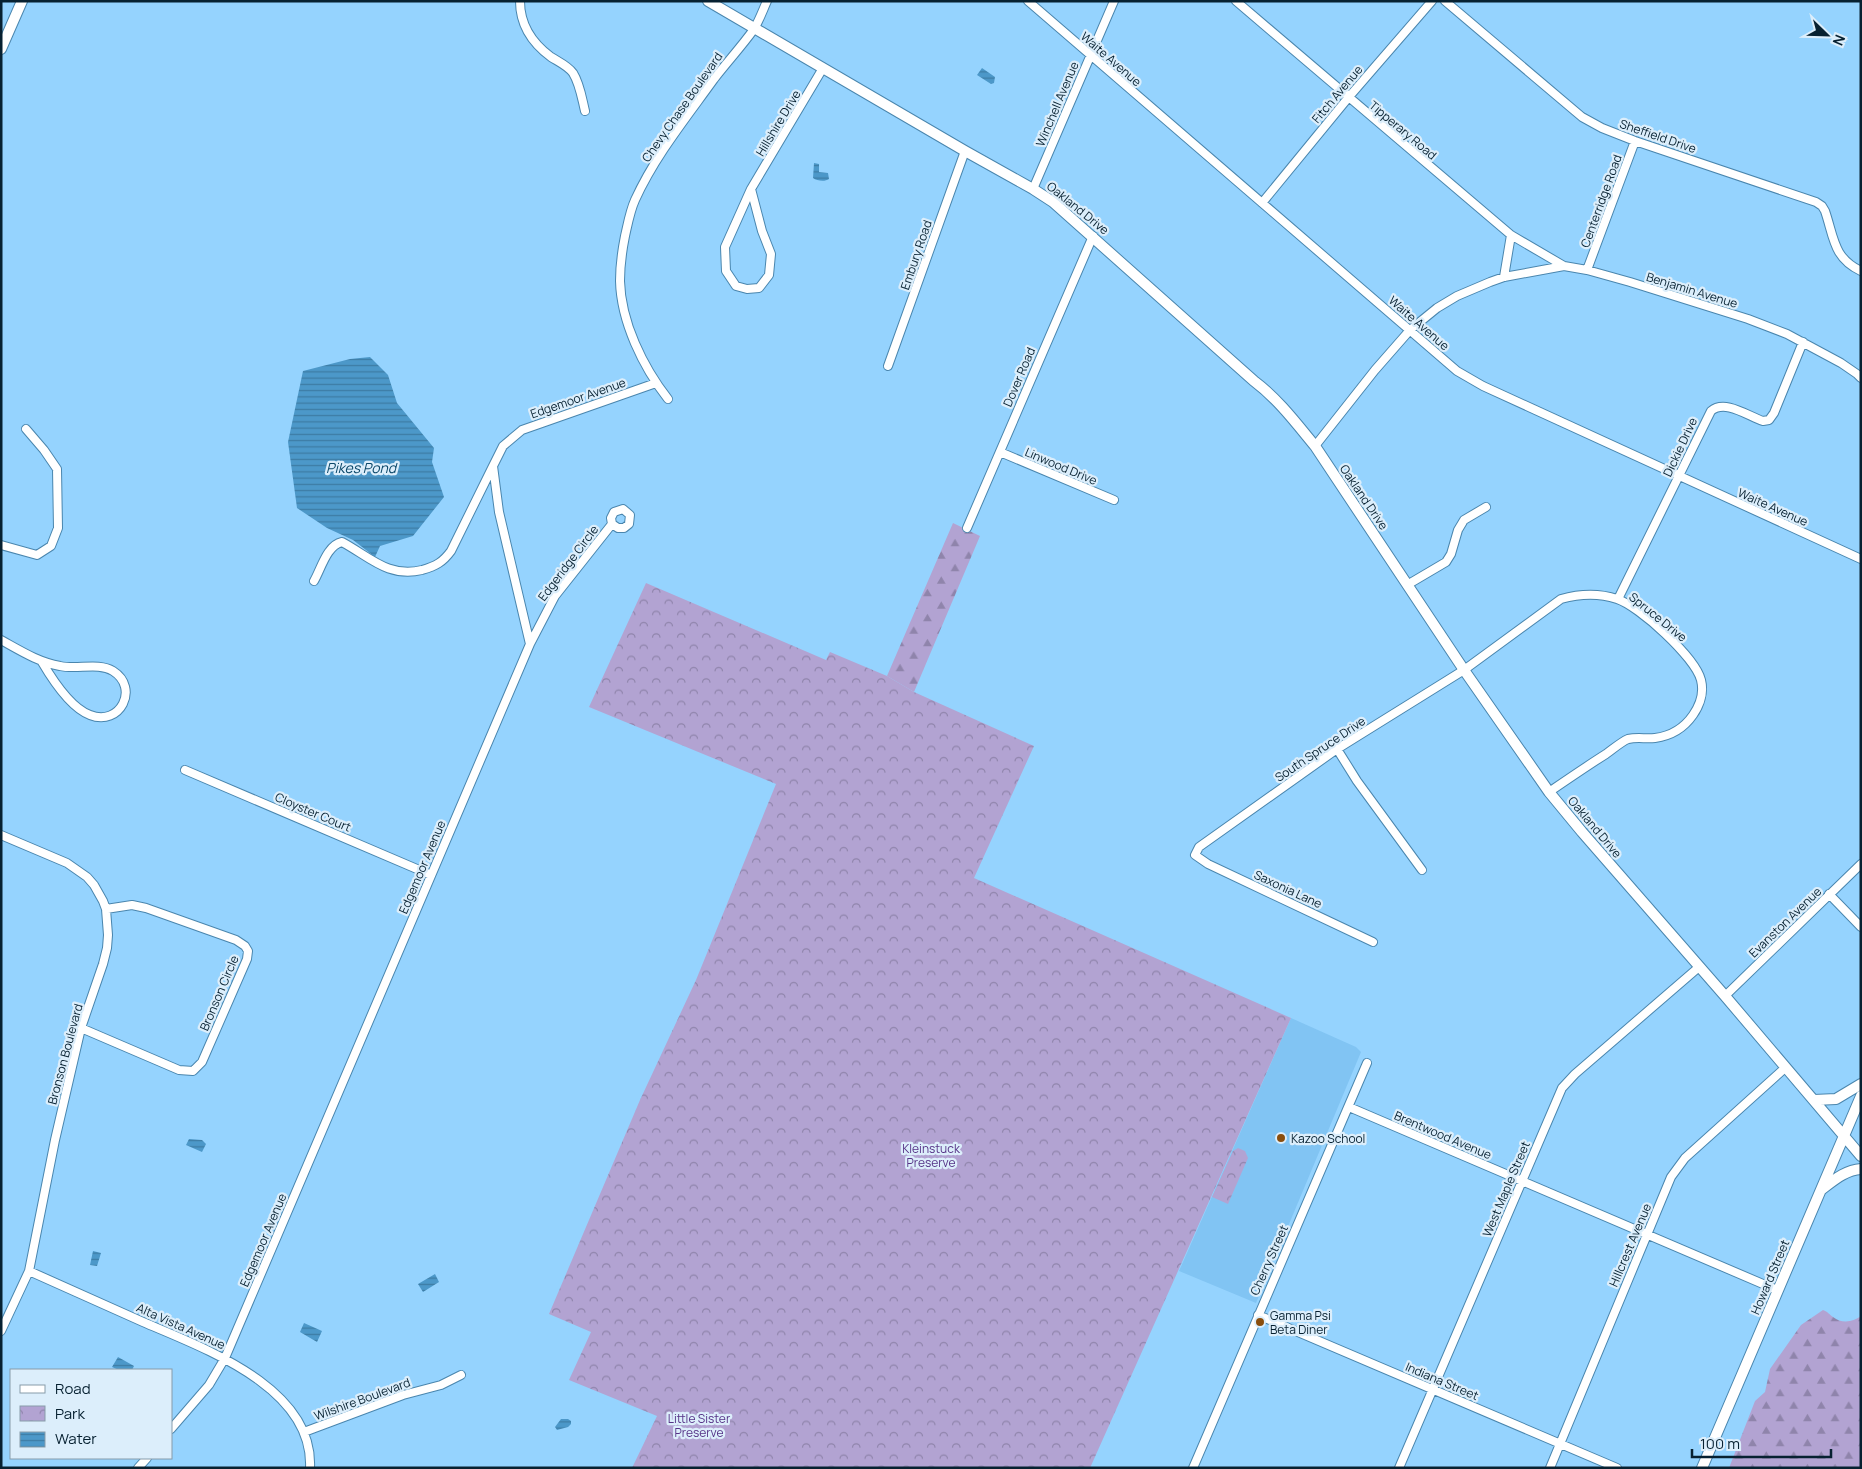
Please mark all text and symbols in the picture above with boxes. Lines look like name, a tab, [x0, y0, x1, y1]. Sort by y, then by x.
north arrow	[1802, 10, 1852, 60]
street label: Waite Avenue	[1077, 28, 1145, 90]
text: N	[1829, 32, 1850, 49]
street label: Chevy Chase Boulevard	[638, 49, 726, 165]
street label: Winchell Avenue	[1031, 59, 1083, 149]
street label: Fitch Avenue	[1308, 61, 1366, 127]
street label: Hillshire Drive	[752, 87, 804, 159]
street label: Tipperary Road	[1366, 97, 1440, 163]
street label: Sheffield Drive	[1617, 115, 1699, 157]
street label: Centerridge Road	[1576, 152, 1626, 250]
street label: Oakland Drive	[1043, 178, 1113, 238]
street label: Embury Road	[896, 218, 936, 292]
street label: Benjamin Avenue	[1644, 268, 1740, 312]
street label: Waite Avenue	[1385, 292, 1453, 354]
street label: Dover Road	[999, 345, 1039, 409]
street label: Edgemoor Avenue	[528, 374, 628, 422]
street label: Dickie Drive	[1659, 415, 1701, 479]
street label: Linwood Drive	[1022, 443, 1100, 489]
water label: Pikes Pond	[326, 458, 398, 477]
street label: Oakland Drive	[1336, 461, 1392, 533]
street label: Waite Avenue	[1735, 484, 1811, 530]
street label: Edgeridge Circle	[534, 522, 602, 604]
street label: Spruce Drive	[1625, 588, 1691, 646]
street label: South Spruce Drive	[1271, 712, 1369, 786]
street label: Cloyster Court	[272, 788, 354, 836]
street label: Oakland Drive	[1564, 793, 1626, 861]
street label: Edgemoor Avenue	[395, 818, 449, 916]
street label: Saxonia Lane	[1251, 866, 1325, 912]
street label: Evanston Avenue	[1745, 883, 1825, 961]
street label: Bronson Circle	[195, 953, 243, 1033]
street label: Bronson Boulevard	[43, 1002, 87, 1106]
street label: Brentwood Avenue	[1392, 1107, 1494, 1163]
place label: Kazoo School	[1291, 1130, 1365, 1147]
marker: Kazoo School	[1275, 1132, 1287, 1144]
street label: West Maple Street	[1478, 1138, 1534, 1239]
park label: Kleinstuck Preserve	[902, 1140, 961, 1171]
street label: Edgemoor Avenue	[236, 1191, 290, 1289]
street label: Hillcrest Avenue	[1605, 1201, 1655, 1289]
street label: Cherry Street	[1246, 1222, 1292, 1298]
street label: Howard Street	[1747, 1237, 1793, 1317]
street label: Alta Vista Avenue	[134, 1299, 228, 1353]
place label: Gamma Psi Beta Diner	[1270, 1307, 1331, 1338]
marker: Gamma Psi Beta Diner	[1254, 1316, 1266, 1328]
street label: Indiana Street	[1403, 1358, 1481, 1404]
legend	[10, 1369, 172, 1459]
street label: Wilshire Boulevard	[311, 1374, 413, 1424]
text: Road	[55, 1378, 91, 1399]
text: Park	[55, 1403, 85, 1424]
park label: Little Sister Preserve	[668, 1410, 731, 1441]
scale bar	[1692, 1426, 1831, 1458]
text: Water	[55, 1428, 97, 1449]
text: 100 m	[1700, 1433, 1740, 1454]

